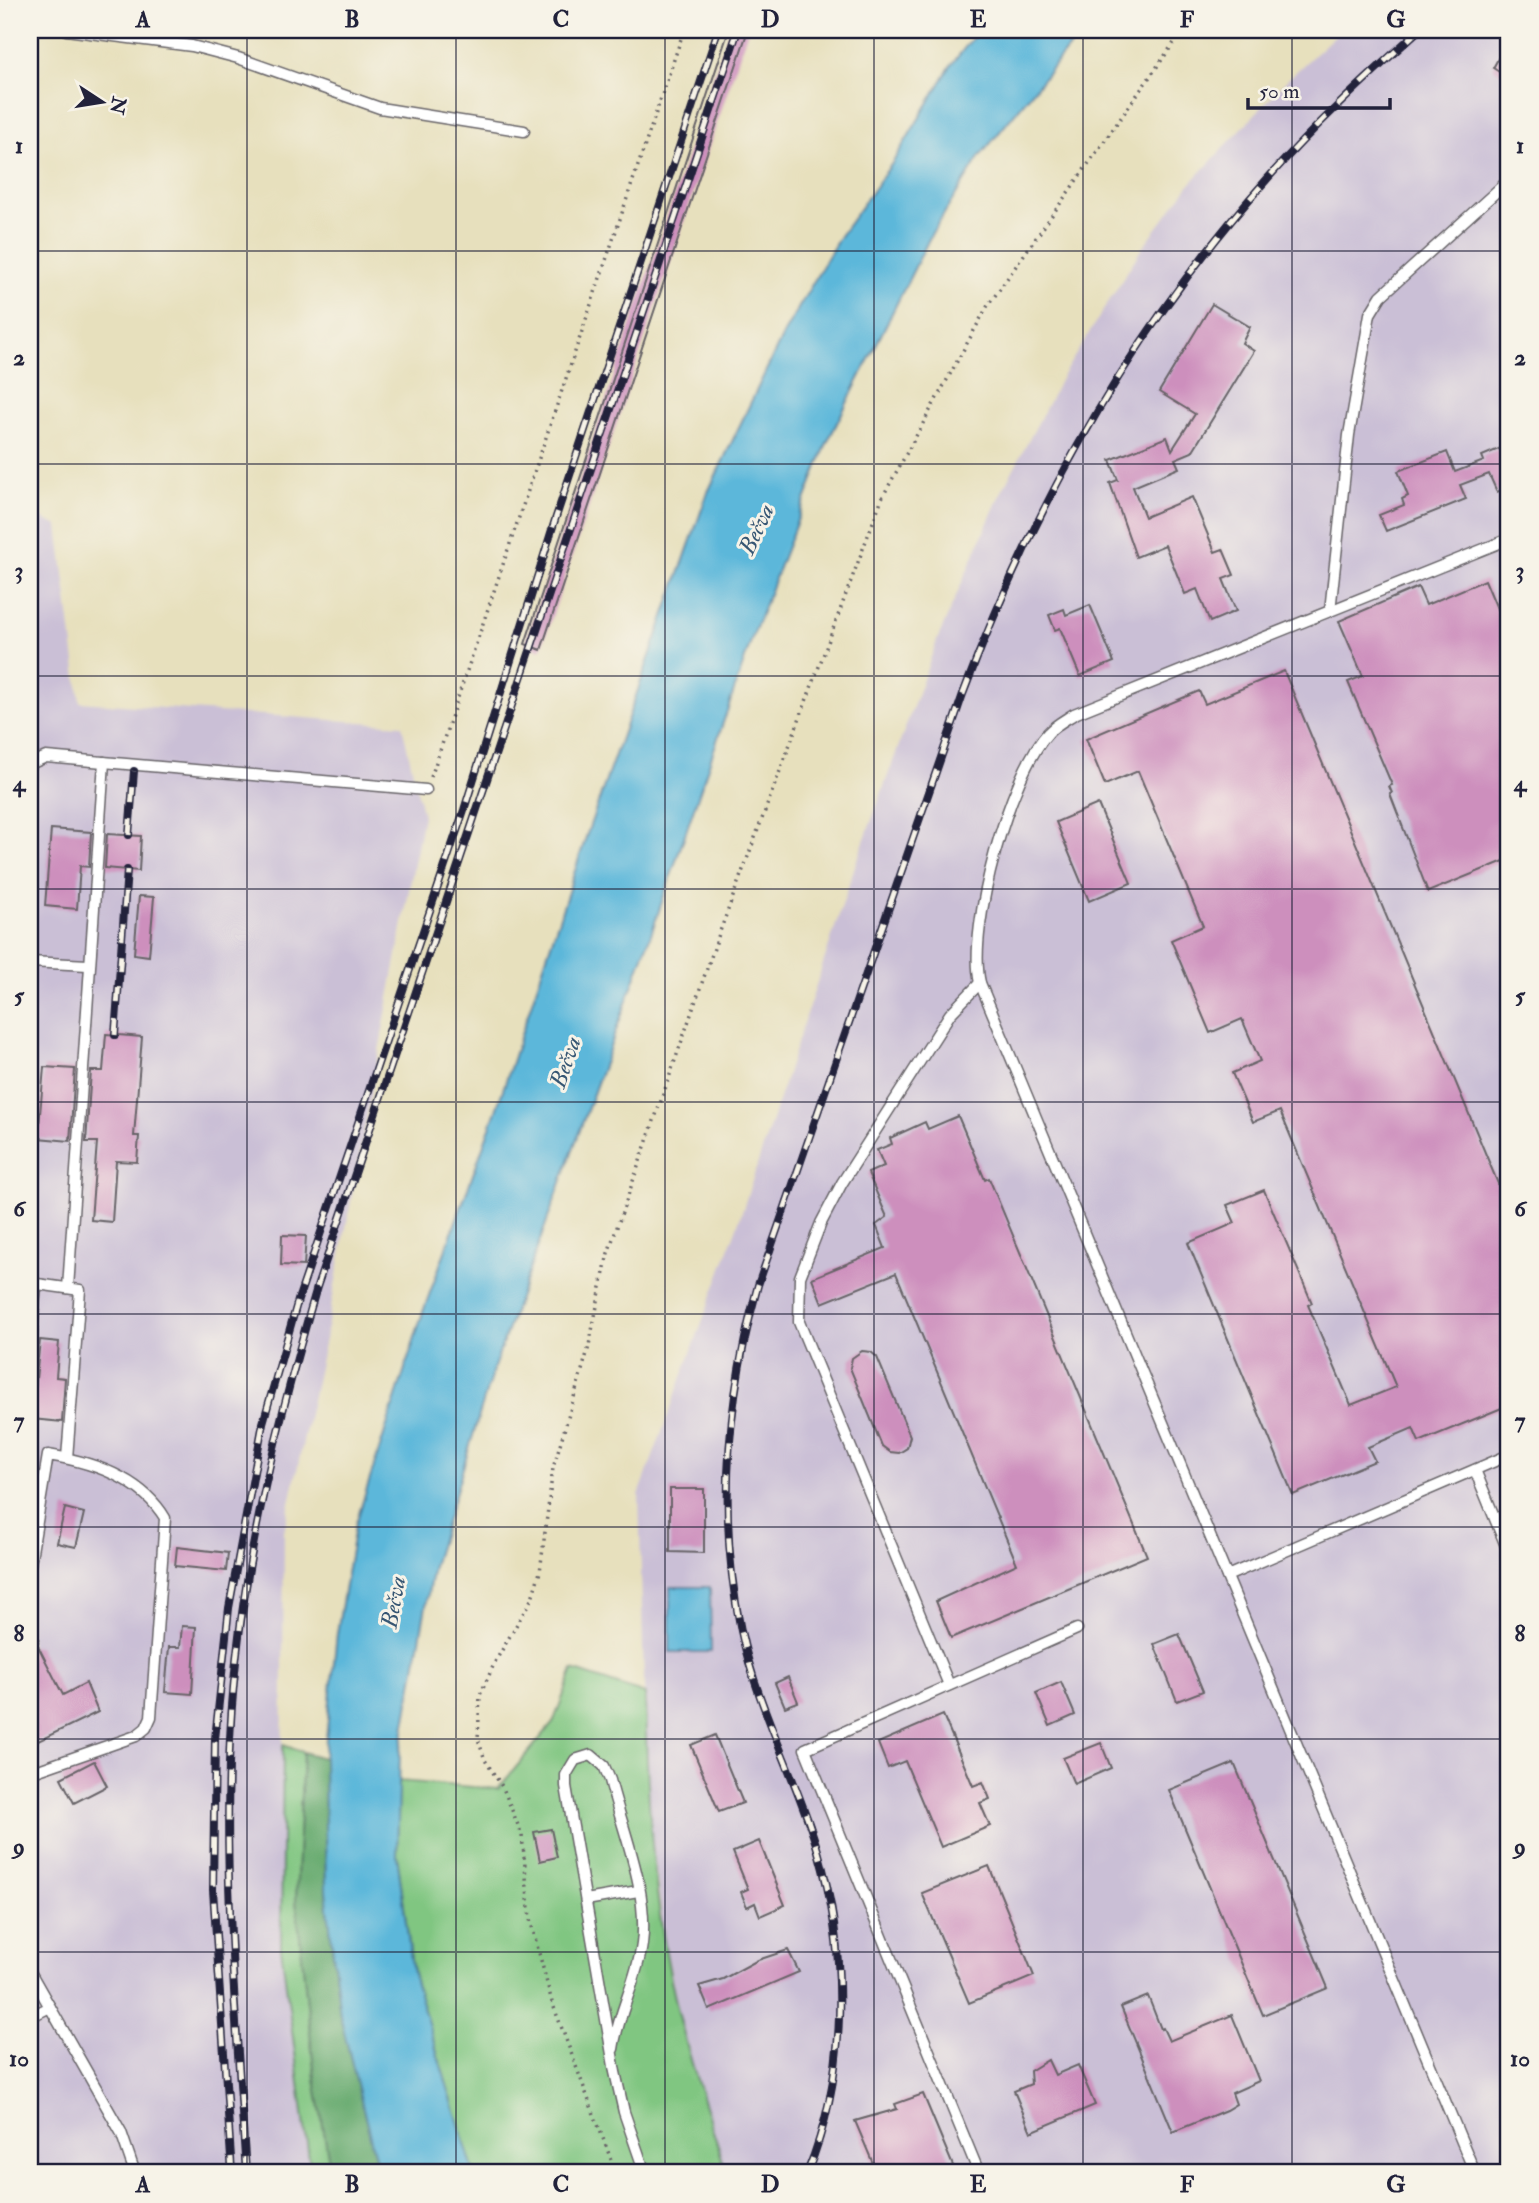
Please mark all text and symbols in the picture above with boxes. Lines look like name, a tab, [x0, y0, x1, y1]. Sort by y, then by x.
text: A	[135, 5, 151, 34]
text: B	[344, 5, 360, 34]
text: C	[553, 5, 569, 34]
text: D	[761, 5, 779, 34]
text: E	[970, 5, 987, 34]
text: F	[1180, 5, 1195, 34]
text: G	[1386, 5, 1406, 34]
north arrow	[66, 66, 136, 136]
scale bar	[1248, 66, 1390, 110]
text: 50 m	[1259, 78, 1300, 105]
text: N	[104, 94, 131, 117]
text: 1	[15, 131, 23, 160]
text: 1	[1516, 131, 1524, 160]
text: 2	[13, 343, 25, 372]
text: 2	[1514, 343, 1526, 372]
water label: Bečva	[732, 499, 781, 560]
text: 3	[15, 556, 23, 585]
text: 3	[1516, 556, 1524, 585]
text: 4	[12, 769, 27, 798]
text: 4	[1513, 769, 1528, 798]
text: 5	[14, 981, 25, 1010]
text: 5	[1515, 981, 1526, 1010]
water label: Bečva	[543, 1033, 588, 1092]
text: 6	[13, 1194, 27, 1223]
text: 6	[1514, 1194, 1528, 1223]
text: 7	[14, 1406, 25, 1435]
text: 7	[1515, 1406, 1526, 1435]
water label: Bečva	[375, 1574, 412, 1631]
text: 8	[14, 1619, 25, 1648]
text: 8	[1515, 1619, 1526, 1648]
text: 9	[11, 1832, 25, 1861]
text: 9	[1512, 1832, 1526, 1861]
text: 10	[9, 2044, 29, 2073]
text: 10	[1510, 2044, 1530, 2073]
text: A	[135, 2170, 151, 2199]
text: B	[344, 2170, 360, 2199]
text: C	[553, 2170, 569, 2199]
text: D	[761, 2170, 779, 2199]
text: E	[970, 2170, 987, 2199]
text: F	[1180, 2170, 1195, 2199]
text: G	[1386, 2170, 1406, 2199]

